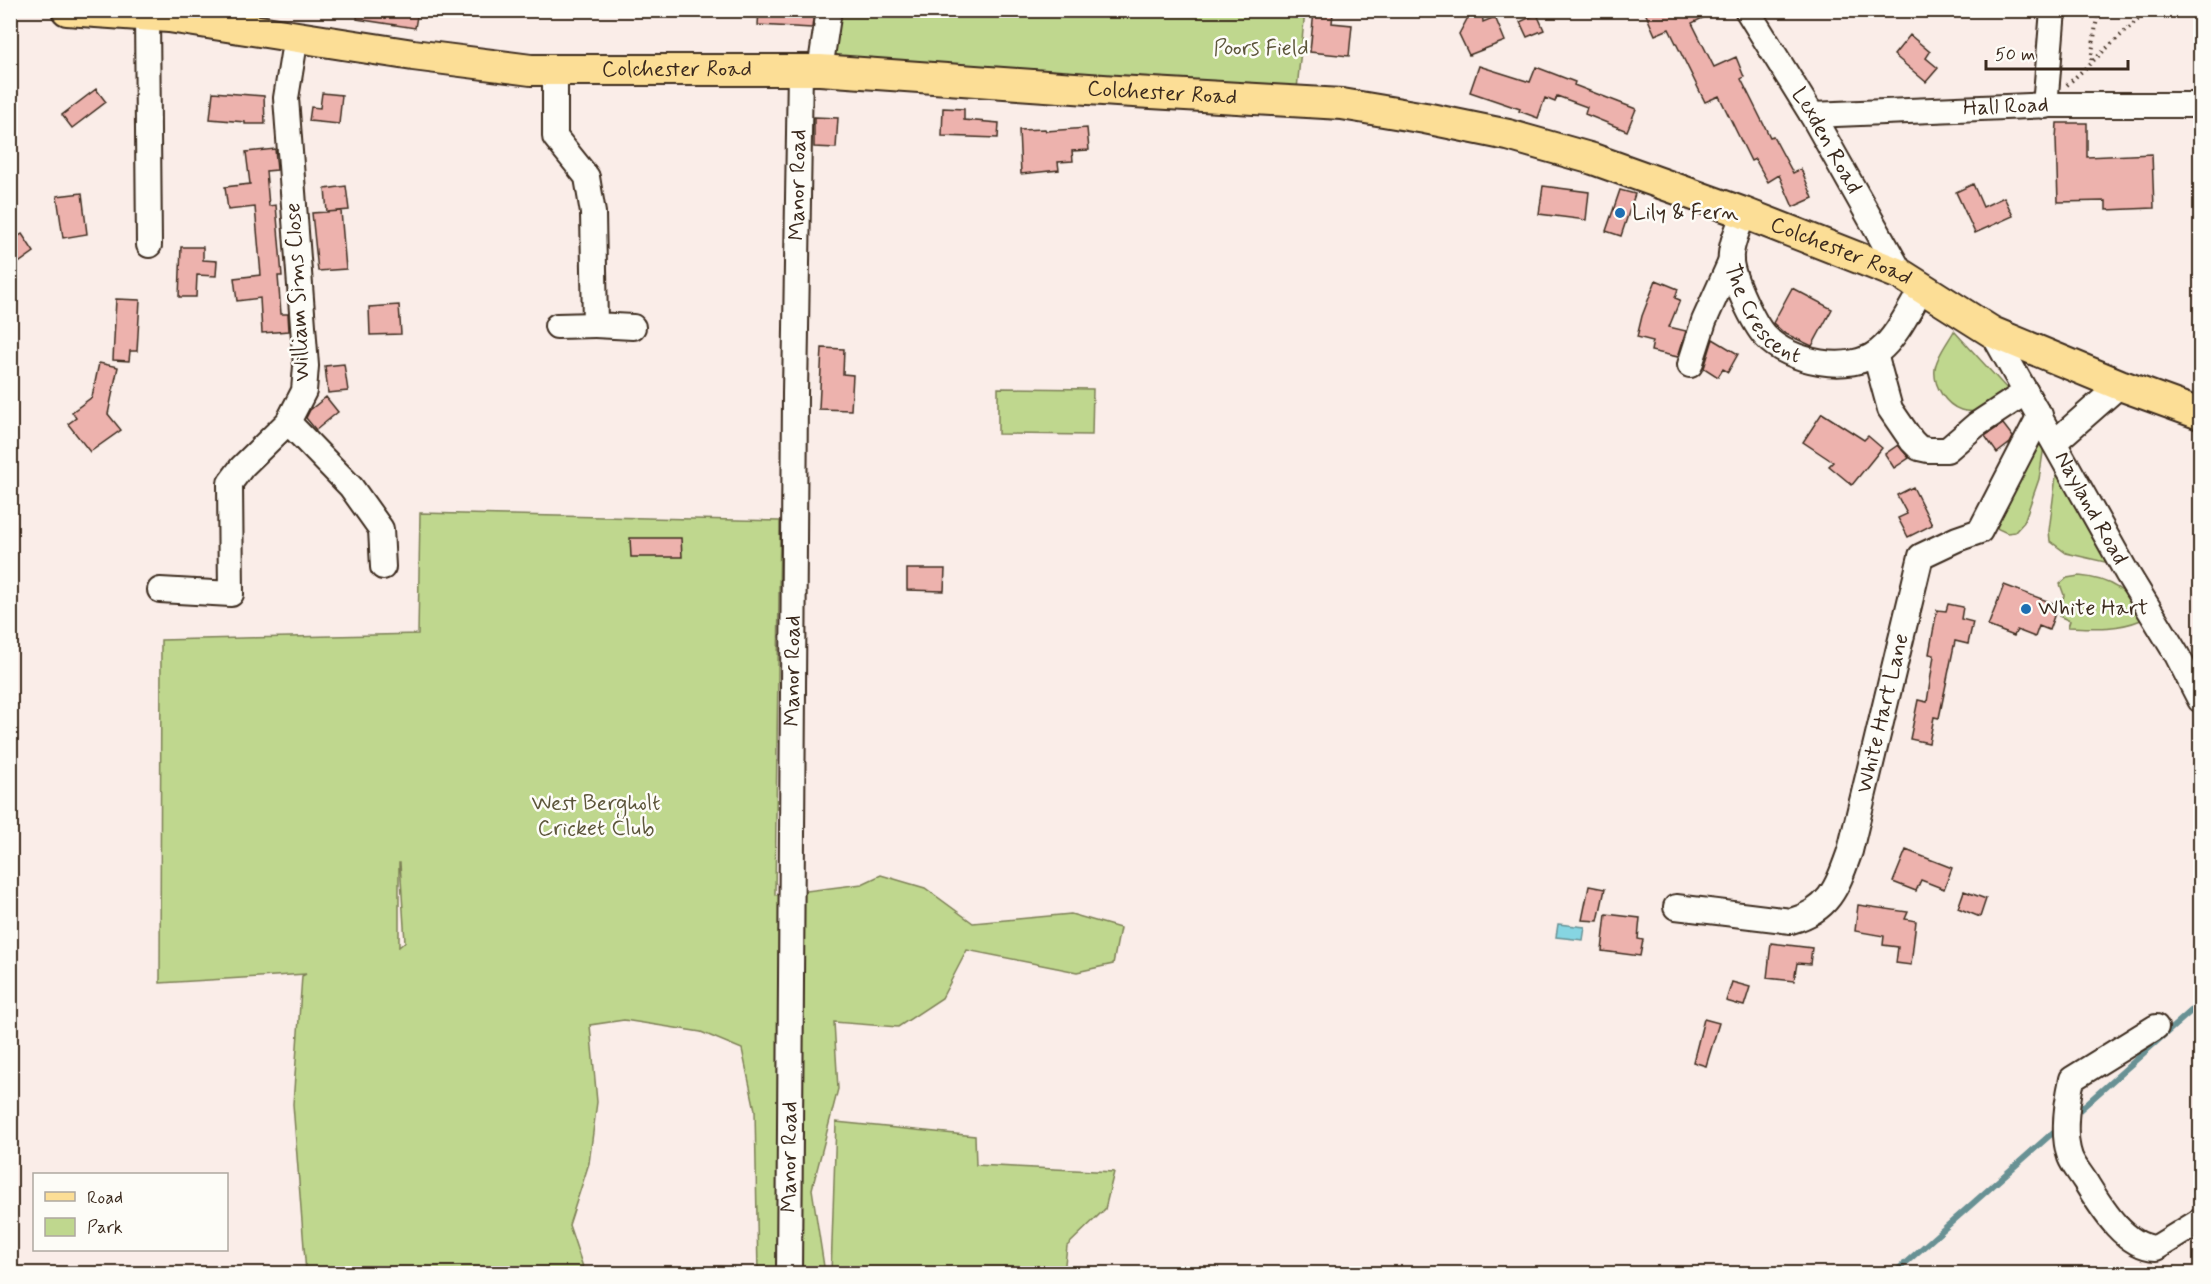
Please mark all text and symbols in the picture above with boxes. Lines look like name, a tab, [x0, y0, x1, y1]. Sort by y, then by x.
scale bar	[1986, 33, 2128, 71]
park label: Poors Field	[1213, 35, 1309, 63]
text: 50 m	[1995, 43, 2035, 67]
street label: Colchester Road	[602, 56, 752, 84]
street label: Colchester Road	[1086, 75, 1238, 112]
street label: Lexden Road	[1785, 83, 1868, 199]
street label: Hall Road	[1963, 91, 2049, 123]
street label: Manor Road	[783, 129, 813, 241]
place label: Lily & Fern	[1632, 199, 1739, 227]
street label: William Sims Close	[279, 202, 317, 382]
marker: Lily & Fern	[1613, 206, 1627, 220]
street label: Colchester Road	[1766, 211, 1918, 292]
street label: The Crescent	[1718, 261, 1805, 370]
street label: Nayland Road	[2048, 447, 2134, 570]
place label: White Hart	[2038, 595, 2148, 623]
marker: White Hart	[2019, 602, 2033, 616]
street label: Manor Road	[779, 615, 807, 727]
street label: White Hart Lane	[1850, 631, 1916, 796]
park label: West Bergholt Cricket Club	[532, 790, 660, 843]
street label: Manor Road	[775, 1101, 804, 1213]
legend	[33, 1173, 228, 1251]
text: Road	[87, 1186, 123, 1210]
text: Park	[87, 1216, 123, 1240]

